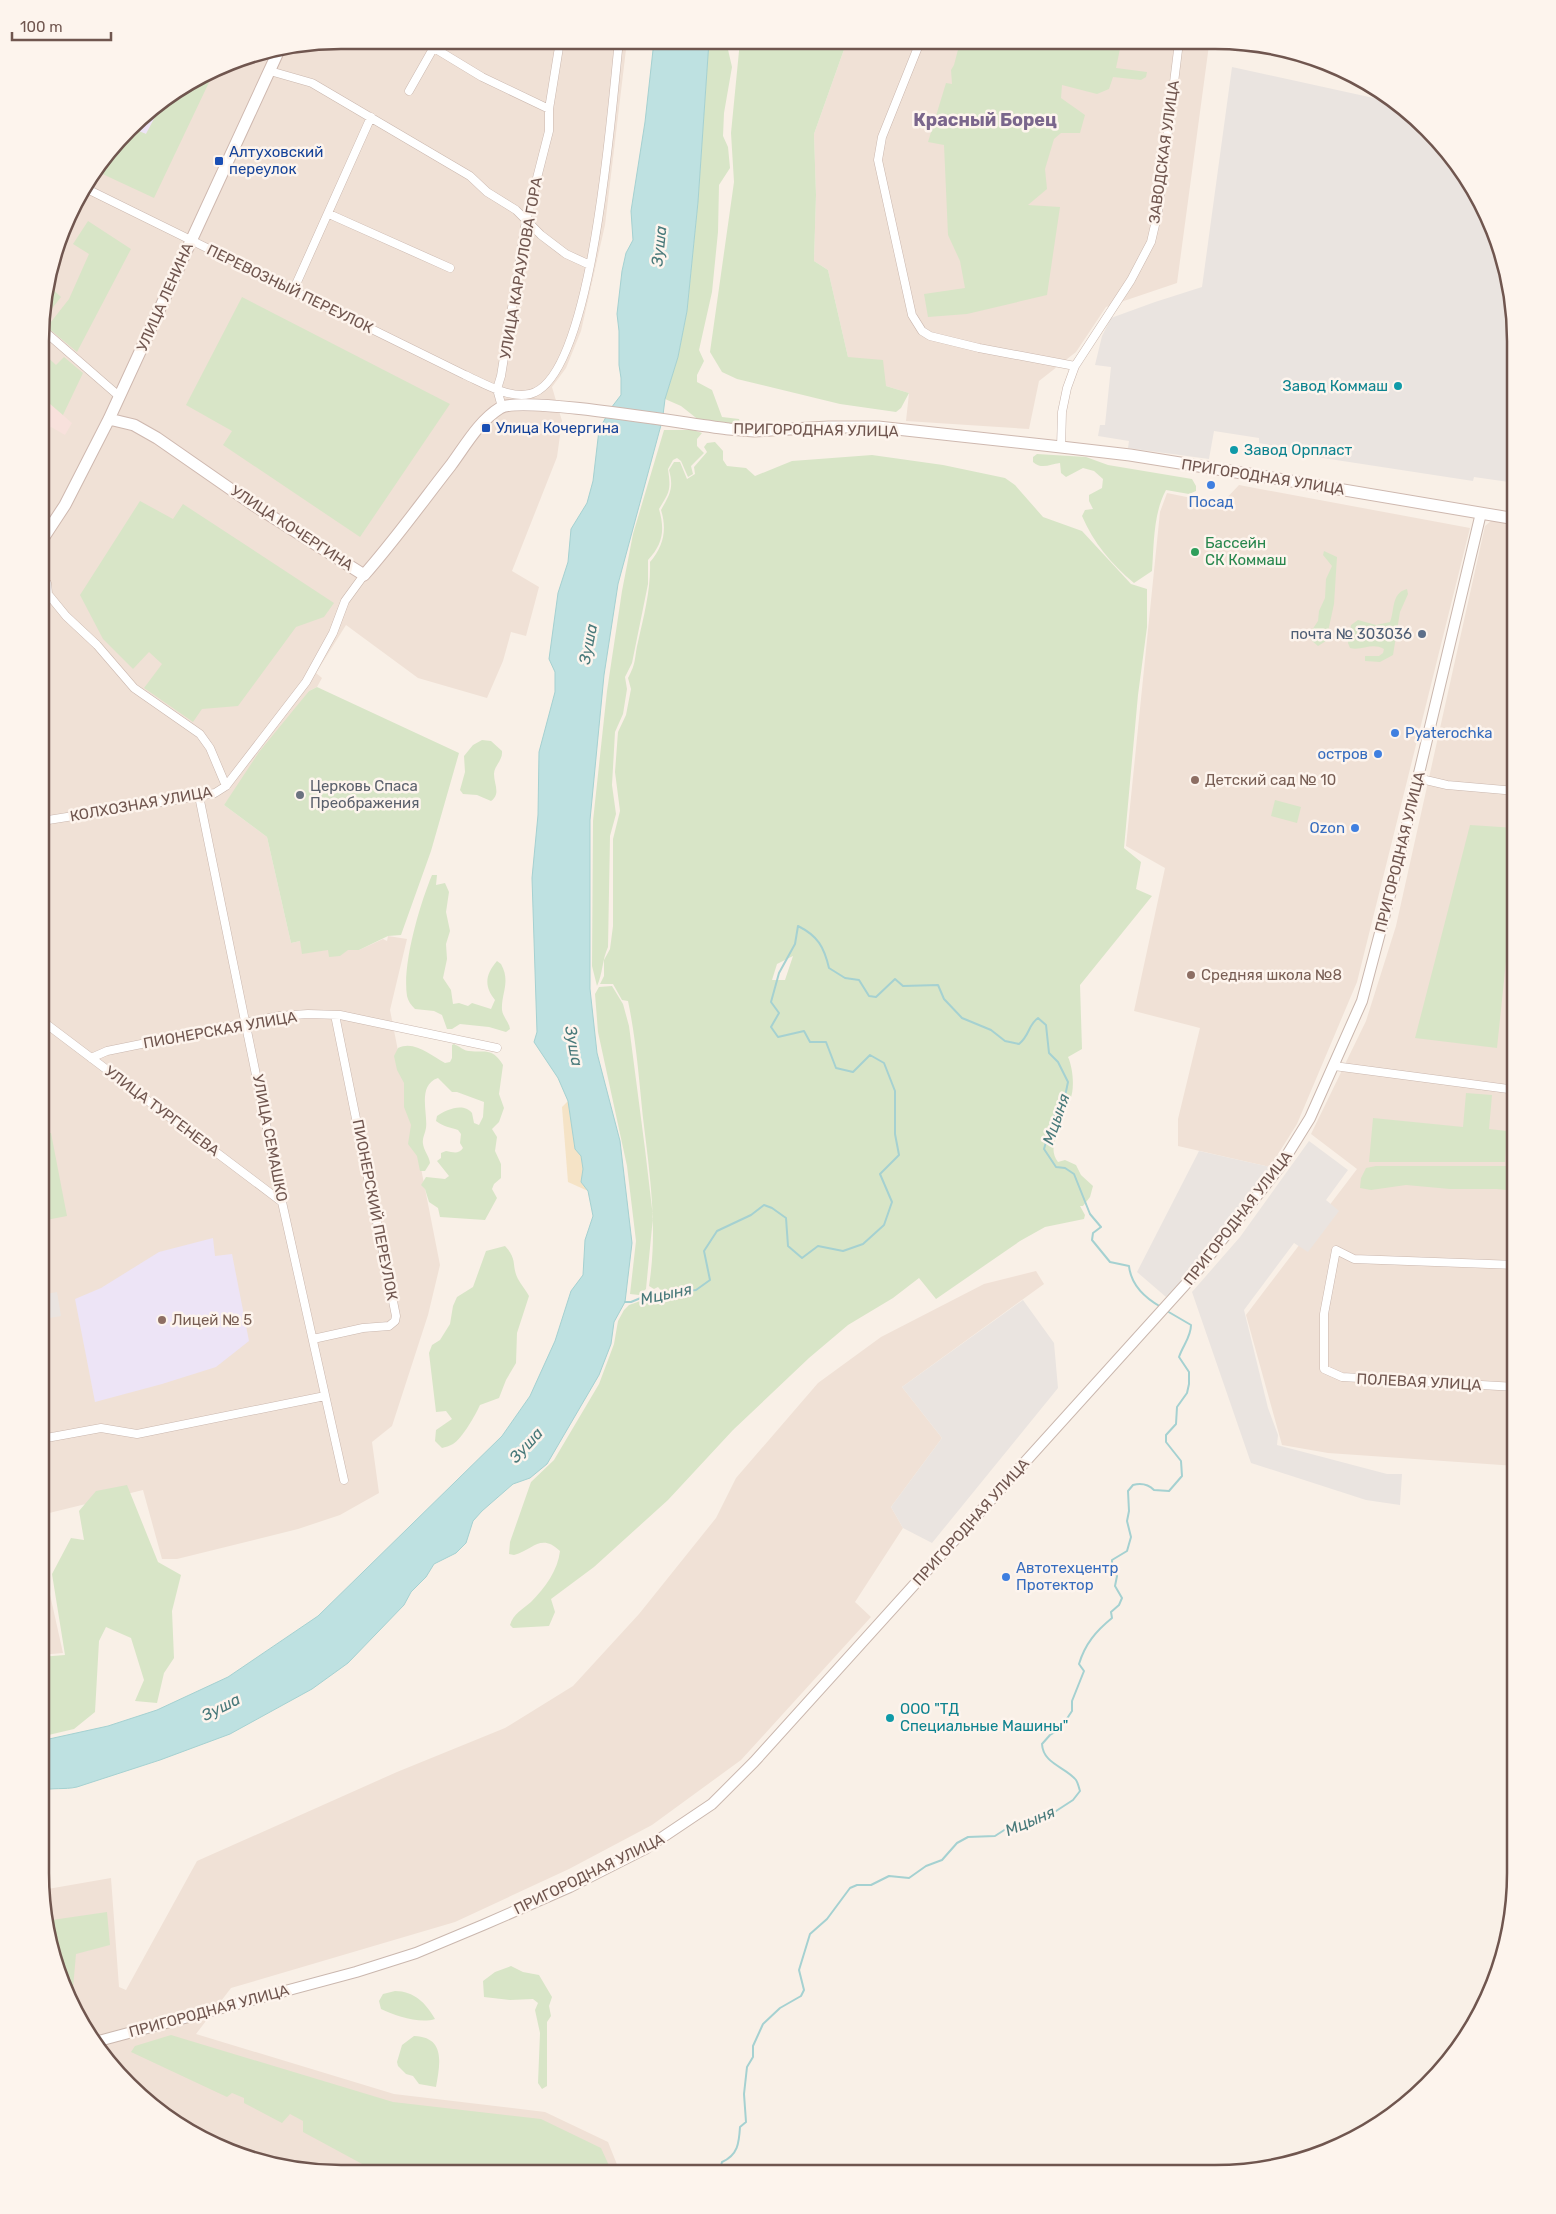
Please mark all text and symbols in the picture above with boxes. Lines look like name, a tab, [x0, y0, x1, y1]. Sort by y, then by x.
scale bar	[12, 10, 111, 42]
text: 100 m	[20, 18, 62, 36]
street label: ЗАВОДСКАЯ УЛИЦА	[1145, 79, 1183, 225]
district label: Красный Борец	[913, 109, 1057, 131]
place label: Алтуховский переулок	[229, 143, 323, 178]
marker: Алтуховский переулок	[213, 155, 225, 167]
street label: УЛИЦА КАРАУЛОВА ГОРА	[496, 176, 546, 360]
water label: Зуша	[647, 225, 671, 268]
street label: УЛИЦА ЛЕНИНА	[133, 240, 197, 354]
street label: ПЕРЕВОЗНЫЙ ПЕРЕУЛОК	[204, 241, 377, 337]
place label: Завод Коммаш	[1282, 377, 1388, 395]
marker: Завод Коммаш	[1392, 380, 1404, 392]
place label: Улица Кочергина	[496, 419, 619, 437]
street label: ПРИГОРОДНАЯ УЛИЦА	[733, 420, 899, 440]
marker: Улица Кочергина	[480, 422, 492, 434]
place label: Завод Орпласт	[1244, 441, 1353, 459]
marker: Завод Орпласт	[1228, 444, 1240, 456]
street label: ПРИГОРОДНАЯ УЛИЦА	[1180, 455, 1346, 499]
marker: Посад	[1205, 479, 1217, 491]
street label: УЛИЦА КОЧЕРГИНА	[227, 482, 357, 574]
place label: Посад	[1189, 493, 1233, 511]
place label: Бассейн СК Коммаш	[1205, 534, 1287, 569]
marker: Бассейн СК Коммаш	[1189, 546, 1201, 558]
water label: Зуша	[575, 622, 601, 667]
place label: почта № 303036	[1290, 625, 1412, 643]
marker: почта № 303036	[1416, 628, 1428, 640]
place label: Pyaterochka	[1405, 724, 1493, 742]
marker: Pyaterochka	[1389, 727, 1401, 739]
place label: остров	[1317, 745, 1368, 763]
marker: остров	[1372, 748, 1384, 760]
street label: ПРИГОРОДНАЯ УЛИЦА	[1371, 770, 1429, 934]
place label: Детский сад № 10	[1205, 771, 1336, 789]
marker: Детский сад № 10	[1189, 774, 1201, 786]
place label: Церковь Спаса Преображения	[310, 777, 419, 812]
street label: КОЛХОЗНАЯ УЛИЦА	[68, 783, 214, 825]
marker: Церковь Спаса Преображения	[294, 789, 306, 801]
place label: Ozon	[1310, 819, 1345, 837]
marker: Ozon	[1349, 822, 1361, 834]
place label: Средняя школа №8	[1201, 966, 1342, 984]
marker: Средняя школа №8	[1185, 969, 1197, 981]
street label: ПИОНЕРСКАЯ УЛИЦА	[142, 1008, 298, 1052]
water label: Зуша	[561, 1023, 587, 1068]
street label: УЛИЦА ТУРГЕНЕВА	[101, 1062, 223, 1160]
street label: УЛИЦА СЕМАШКО	[249, 1073, 291, 1203]
water label: Мцыня	[1038, 1091, 1074, 1147]
street label: ПИОНЕРСКИЙ ПЕРЕУЛОК	[349, 1118, 401, 1303]
street label: ПРИГОРОДНАЯ УЛИЦА	[1180, 1147, 1296, 1289]
water label: Мцыня	[638, 1279, 694, 1309]
place label: Лицей № 5	[172, 1311, 252, 1329]
marker: Лицей № 5	[156, 1314, 168, 1326]
street label: ПОЛЕВАЯ УЛИЦА	[1356, 1370, 1482, 1394]
water label: Зуша	[504, 1424, 547, 1467]
street label: ПРИГОРОДНАЯ УЛИЦА	[909, 1455, 1033, 1589]
place label: Автотехцентр Протектор	[1016, 1559, 1118, 1594]
marker: Автотехцентр Протектор	[1000, 1571, 1012, 1583]
water label: Зуша	[198, 1689, 243, 1725]
place label: ООО "ТД Специальные Машины"	[900, 1700, 1068, 1735]
marker: ООО "ТД Специальные Машины"	[884, 1712, 896, 1724]
water label: Мцыня	[1002, 1802, 1058, 1840]
street label: ПРИГОРОДНАЯ УЛИЦА	[511, 1830, 667, 1918]
street label: ПРИГОРОДНАЯ УЛИЦА	[127, 1981, 291, 2041]

